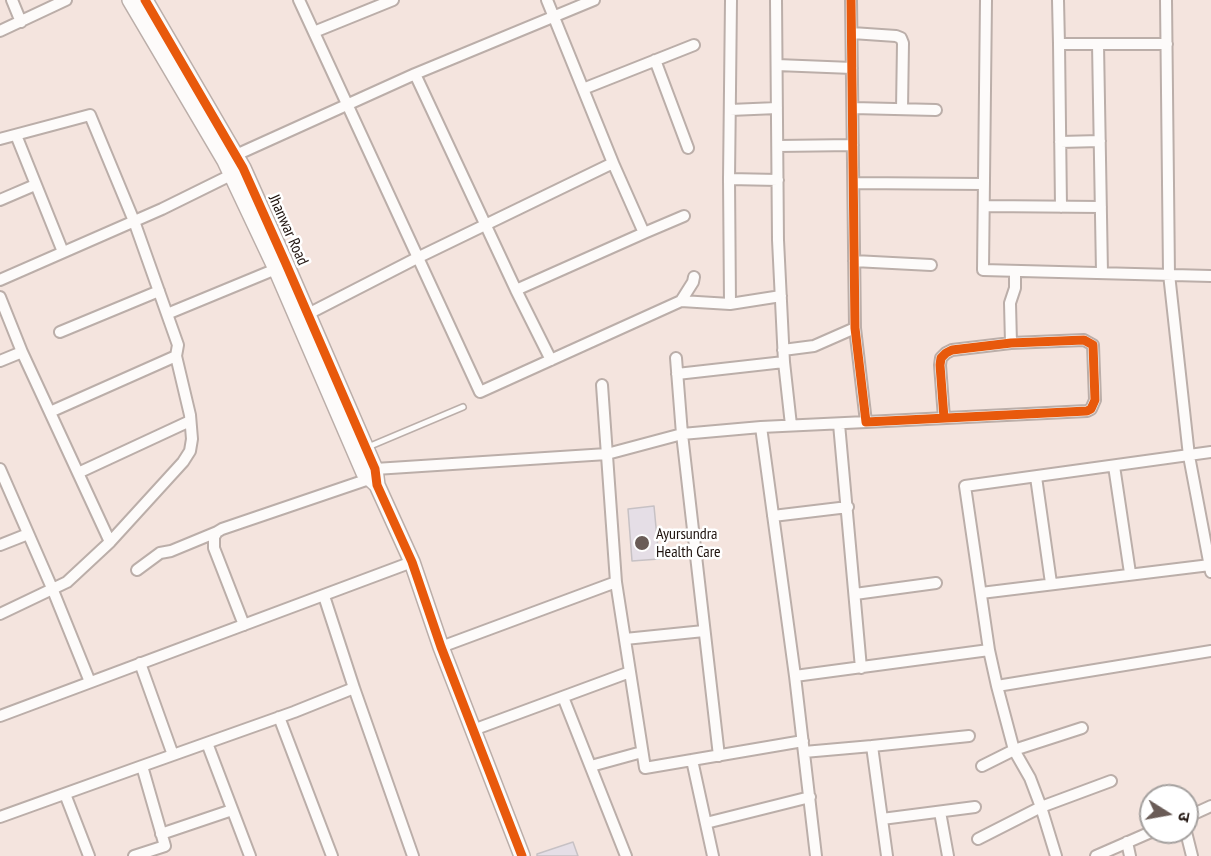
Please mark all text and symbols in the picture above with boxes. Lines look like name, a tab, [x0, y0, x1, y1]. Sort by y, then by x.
street label: Jhanwar Road	[264, 192, 312, 268]
place label: Ayursundra Health Care	[656, 524, 721, 562]
marker: Ayursundra Health Care	[633, 534, 651, 552]
north arrow	[1139, 784, 1199, 844]
text: उ	[1174, 811, 1195, 824]

